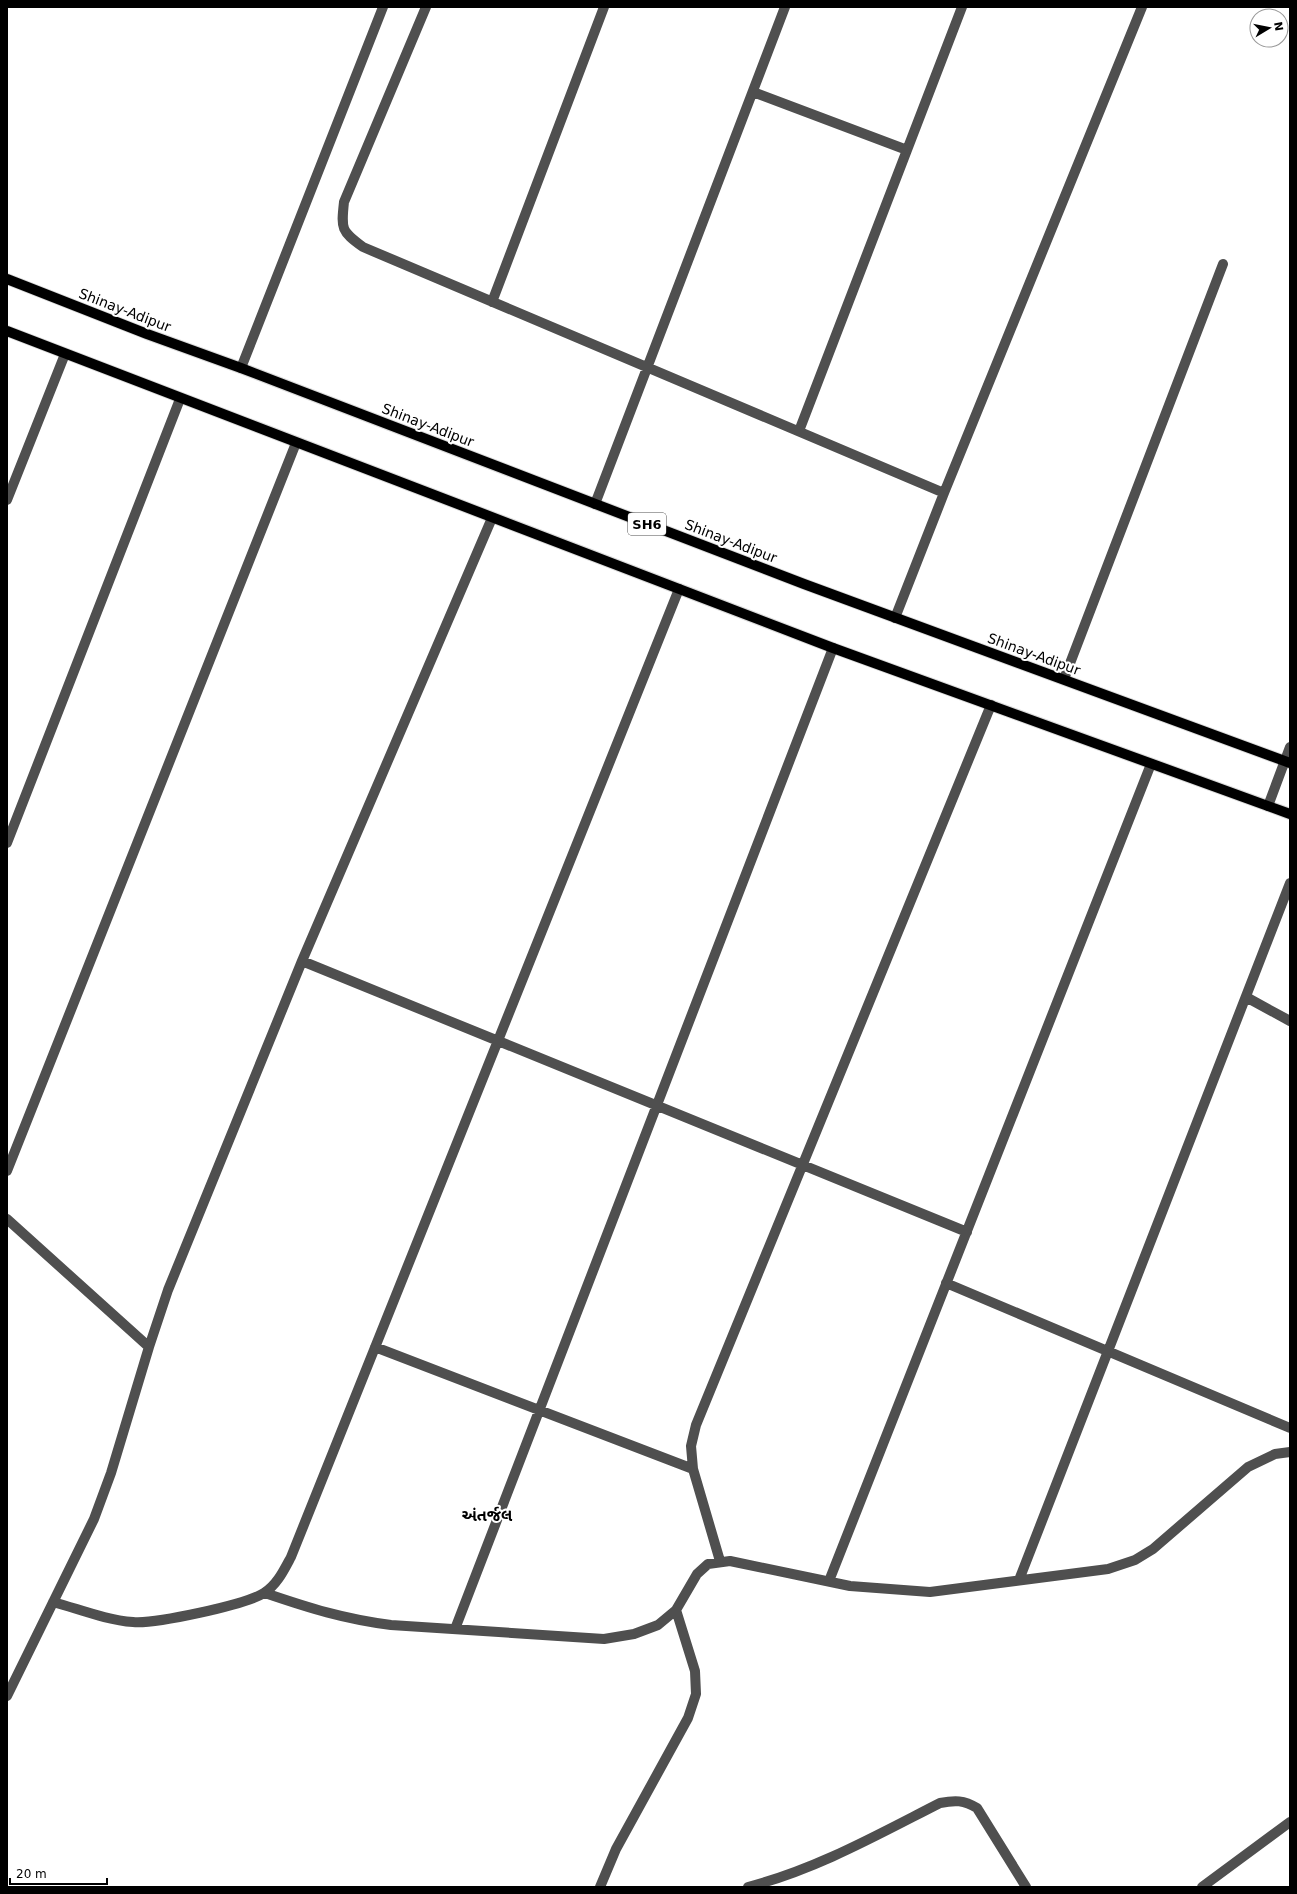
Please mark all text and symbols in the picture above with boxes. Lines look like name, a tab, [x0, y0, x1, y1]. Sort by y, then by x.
north arrow	[1249, 8, 1289, 48]
text: N	[1271, 21, 1286, 32]
street label: Shinay-Adipur	[77, 285, 174, 335]
street label: Shinay-Adipur	[380, 400, 477, 450]
road number: SH6	[628, 513, 666, 535]
street label: Shinay-Adipur	[683, 516, 780, 566]
street label: Shinay-Adipur	[985, 630, 1083, 678]
district label: અંતર્જલ	[462, 1506, 513, 1525]
scale bar	[10, 1860, 107, 1886]
text: 20 m	[16, 1867, 47, 1881]

